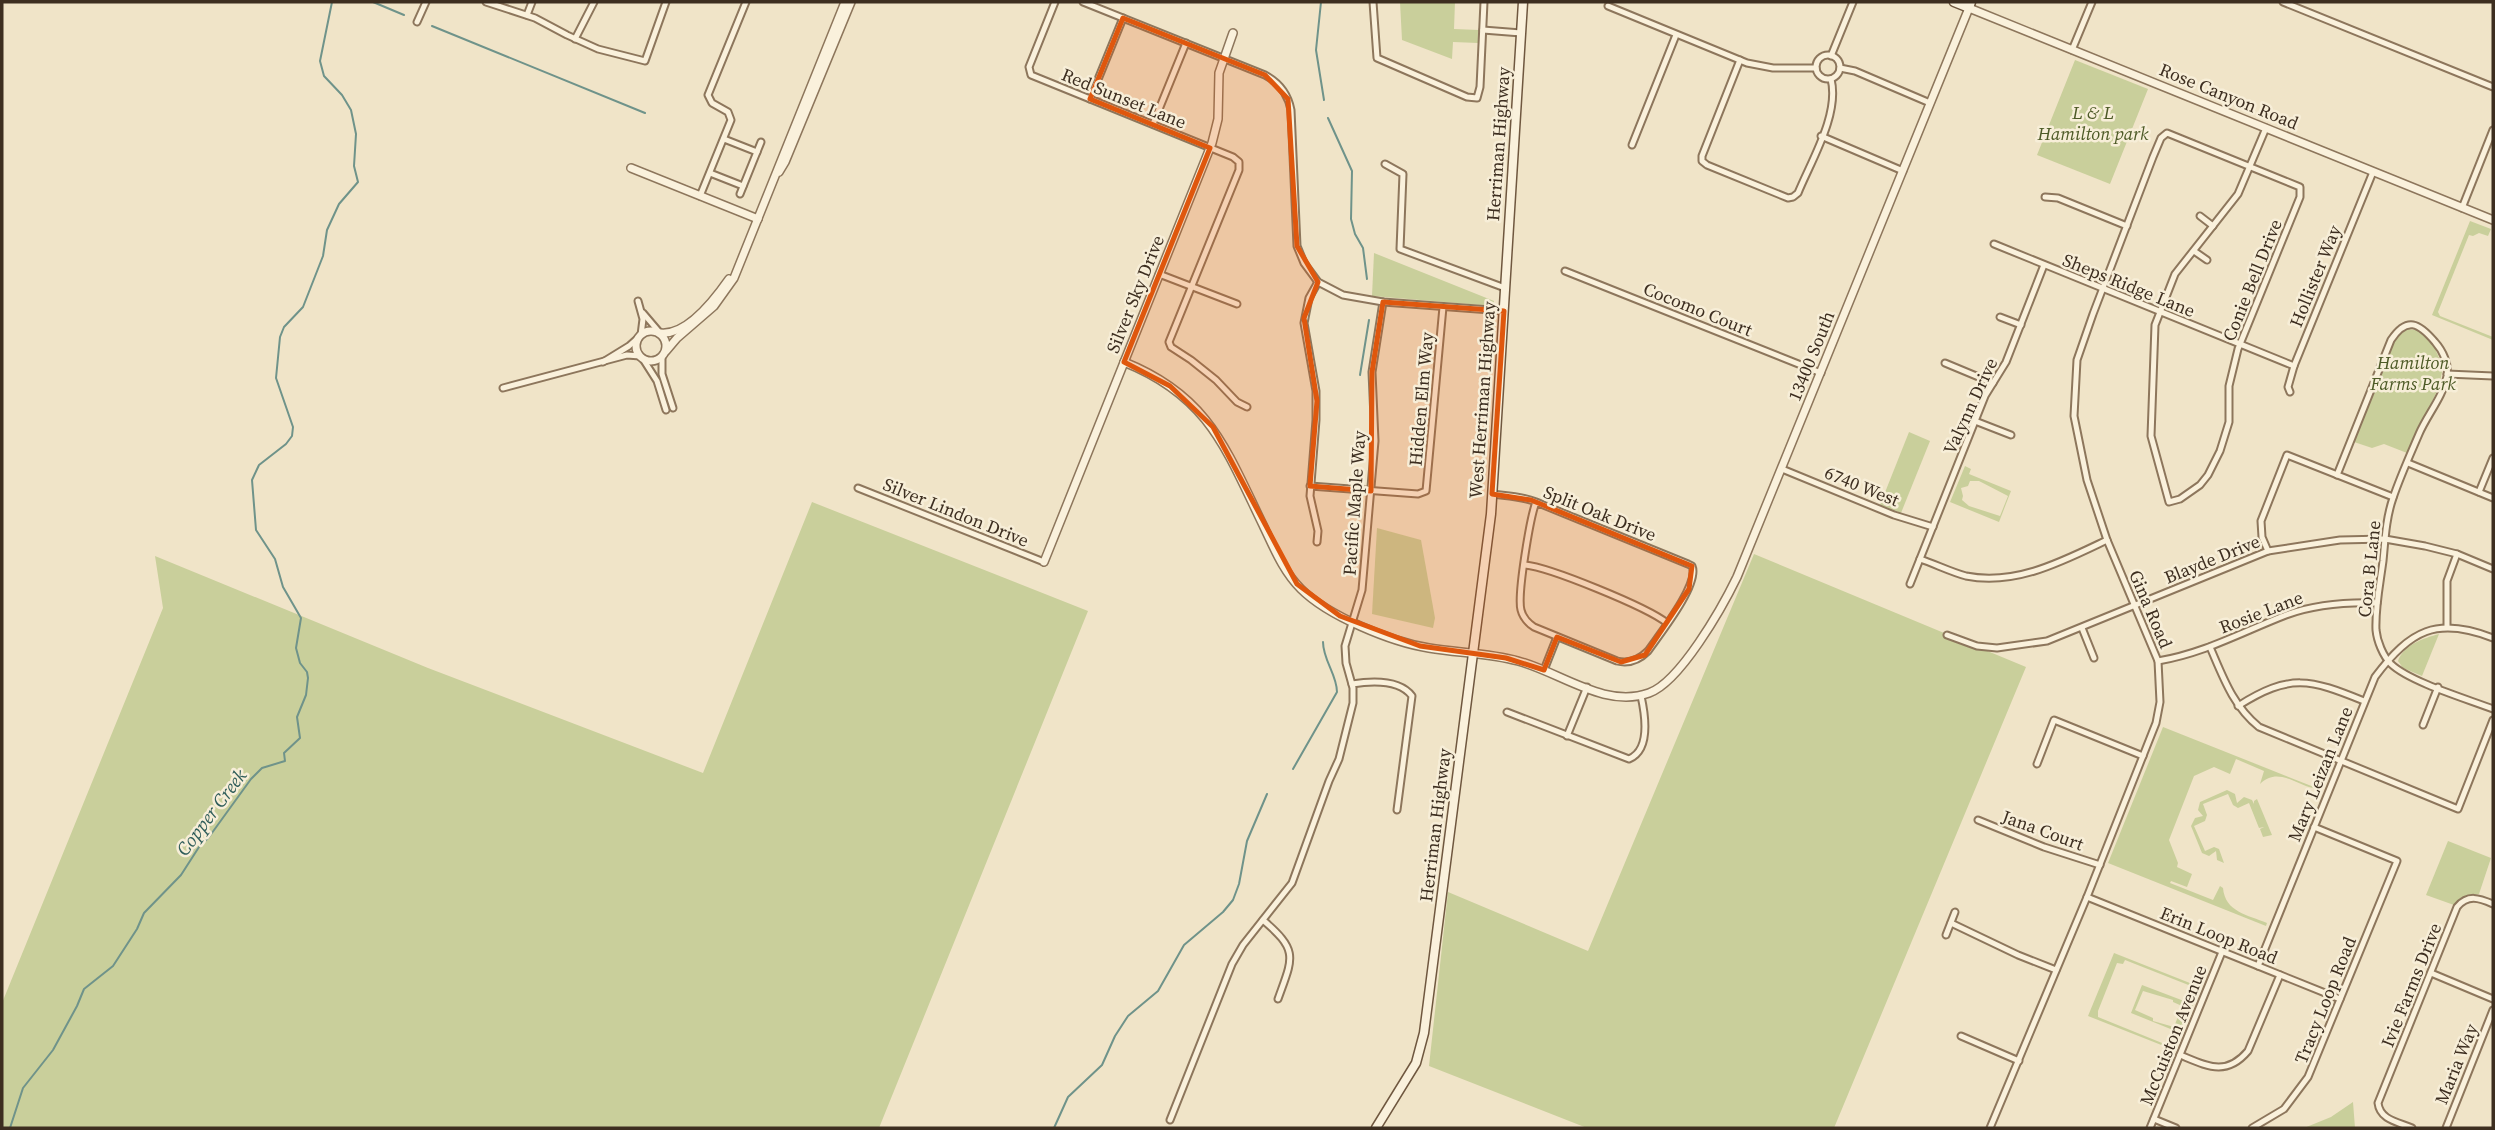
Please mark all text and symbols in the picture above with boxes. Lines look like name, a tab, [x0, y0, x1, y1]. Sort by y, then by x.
street label: Rose Canyon Road	[2156, 57, 2302, 135]
street label: Red Sunset Lane	[1058, 62, 1190, 134]
street label: Herriman Highway	[1480, 65, 1516, 222]
park label: L & L Hamilton park	[2037, 100, 2149, 146]
street label: Conie Bell Drive	[2216, 215, 2288, 345]
street label: Hollister Way	[2283, 221, 2347, 331]
street label: Silver Sky Drive	[1100, 231, 1170, 357]
street label: Sheps Ridge Lane	[2059, 247, 2199, 323]
street label: Cocomo Court	[1640, 276, 1756, 342]
street label: West Herriman Highway	[1463, 300, 1501, 499]
street label: 13400 South	[1782, 307, 1841, 405]
street label: Hidden Elm Way	[1403, 330, 1439, 467]
park label: Hamilton Farms Park	[2369, 350, 2456, 396]
street label: Valynn Drive	[1937, 354, 2003, 458]
street label: Pacific Maple Way	[1336, 429, 1372, 576]
street label: 6740 West	[1821, 460, 1903, 512]
street label: Silver Lindon Drive	[879, 471, 1033, 553]
street label: Split Oak Drive	[1540, 479, 1660, 547]
street label: Cora B Lane	[2351, 519, 2387, 619]
street label: Blayde Drive	[2160, 528, 2264, 590]
street label: Gina Road	[2123, 566, 2179, 652]
street label: Rosie Lane	[2216, 585, 2306, 639]
street label: Mary Leizan Lane	[2281, 703, 2359, 845]
street label: Herriman Highway	[1413, 746, 1457, 903]
water label: Copper Creek	[170, 763, 252, 861]
street label: Jana Court	[1998, 803, 2087, 856]
street label: Erin Loop Road	[2156, 900, 2282, 970]
street label: Ivie Farms Drive	[2375, 919, 2447, 1051]
street label: Tracy Loop Road	[2288, 933, 2362, 1067]
street label: McCuiston Avenue	[2133, 961, 2213, 1109]
street label: Maria Way	[2428, 1019, 2484, 1108]

